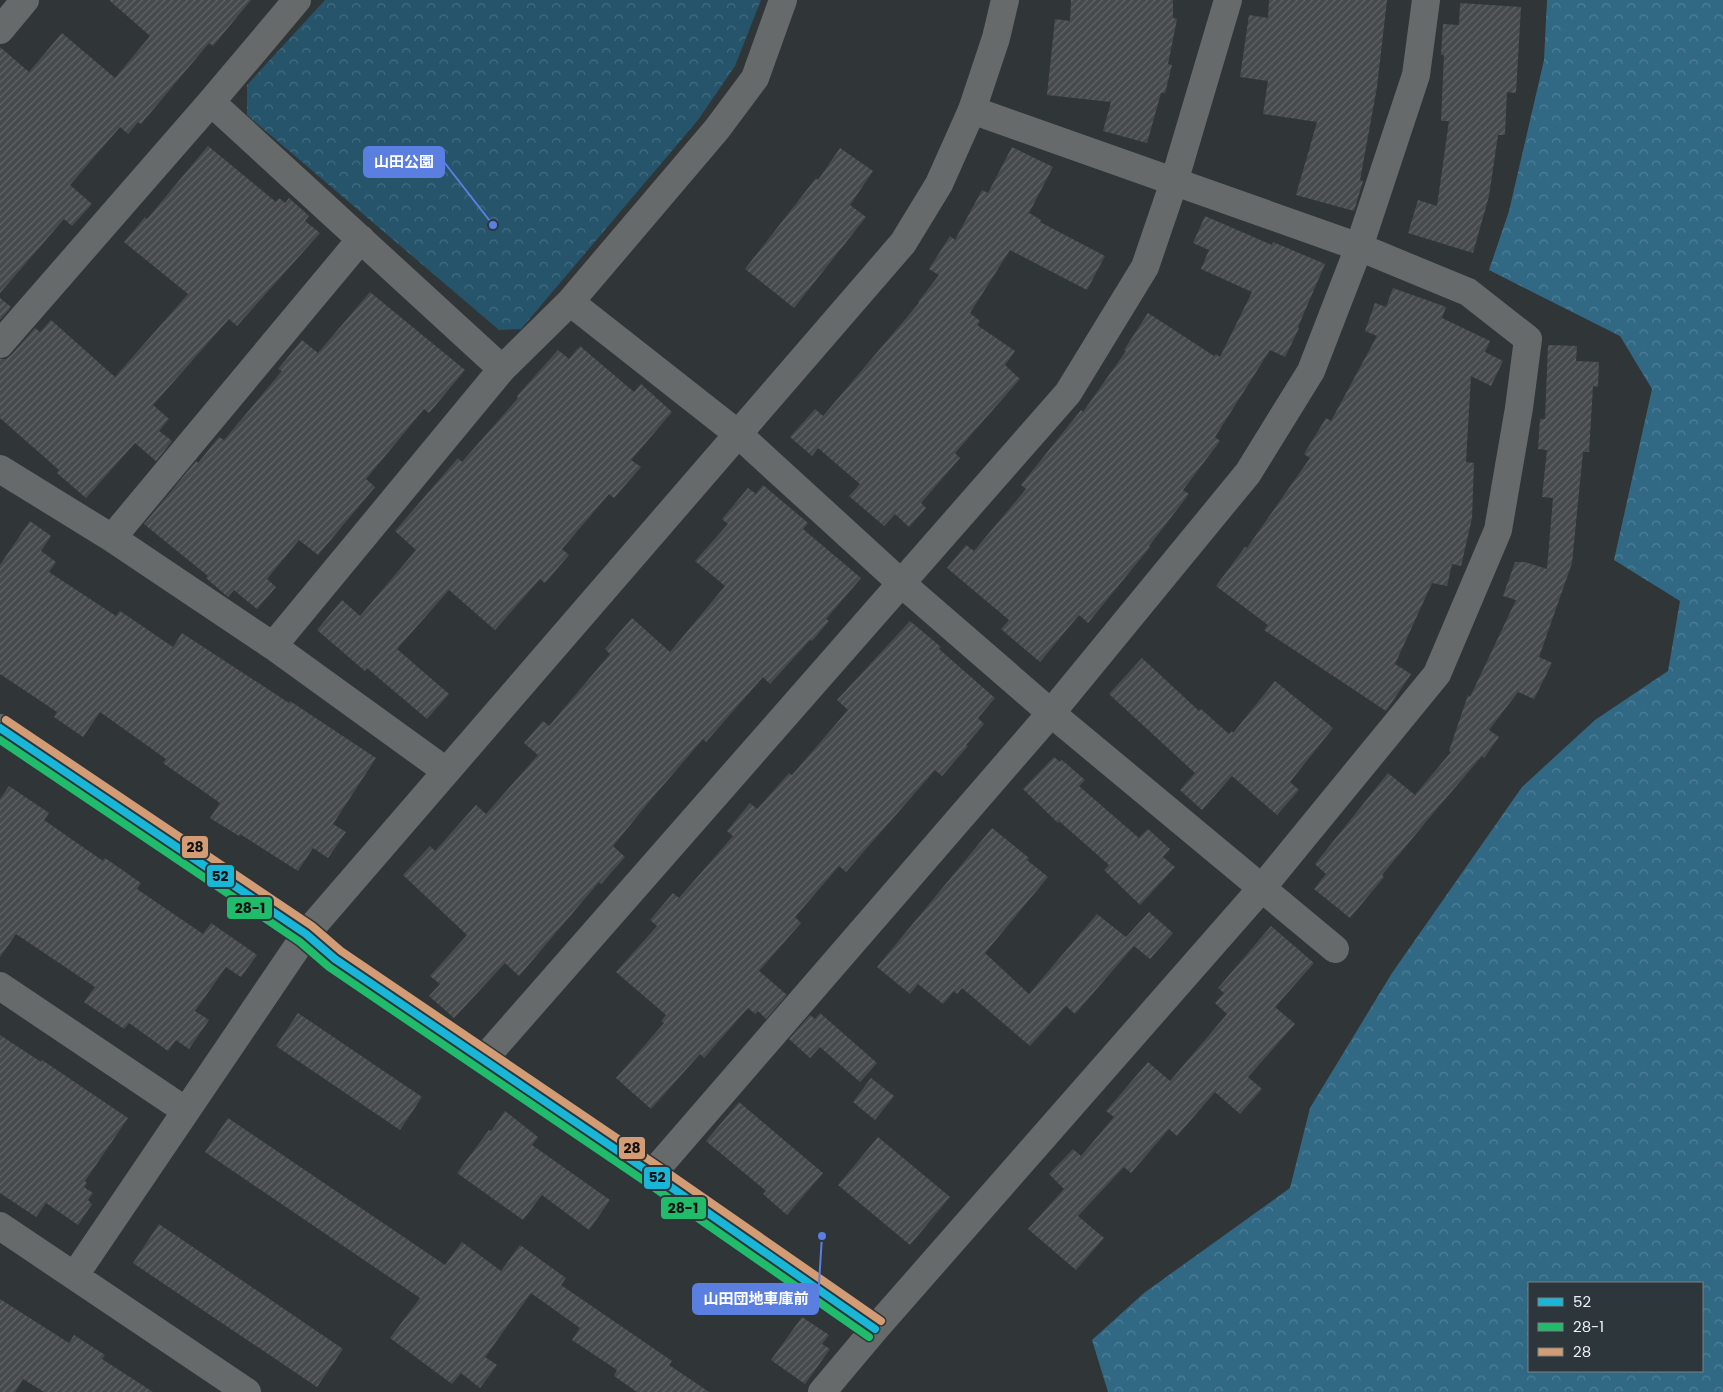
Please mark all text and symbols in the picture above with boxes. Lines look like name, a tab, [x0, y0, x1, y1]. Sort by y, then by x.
callout: 山田公園	[364, 147, 444, 177]
text: 山田公園	[374, 151, 434, 172]
line badge: 28	[181, 835, 209, 859]
text: 28	[186, 837, 204, 857]
line badge: 52	[206, 864, 235, 888]
text: 52	[211, 866, 229, 886]
line badge: 28-1	[226, 896, 273, 920]
text: 28-1	[235, 898, 265, 918]
line badge: 28	[618, 1136, 646, 1160]
text: 28	[623, 1138, 641, 1158]
line badge: 52	[643, 1166, 671, 1190]
text: 52	[648, 1167, 666, 1187]
line badge: 28-1	[660, 1196, 707, 1220]
text: 28-1	[668, 1198, 698, 1218]
legend	[1528, 1282, 1703, 1372]
callout: 山田団地車庫前	[693, 1284, 818, 1314]
text: 山田団地車庫前	[703, 1288, 809, 1309]
text: 52	[1573, 1291, 1591, 1312]
text: 28-1	[1573, 1316, 1604, 1337]
text: 28	[1573, 1341, 1591, 1362]

